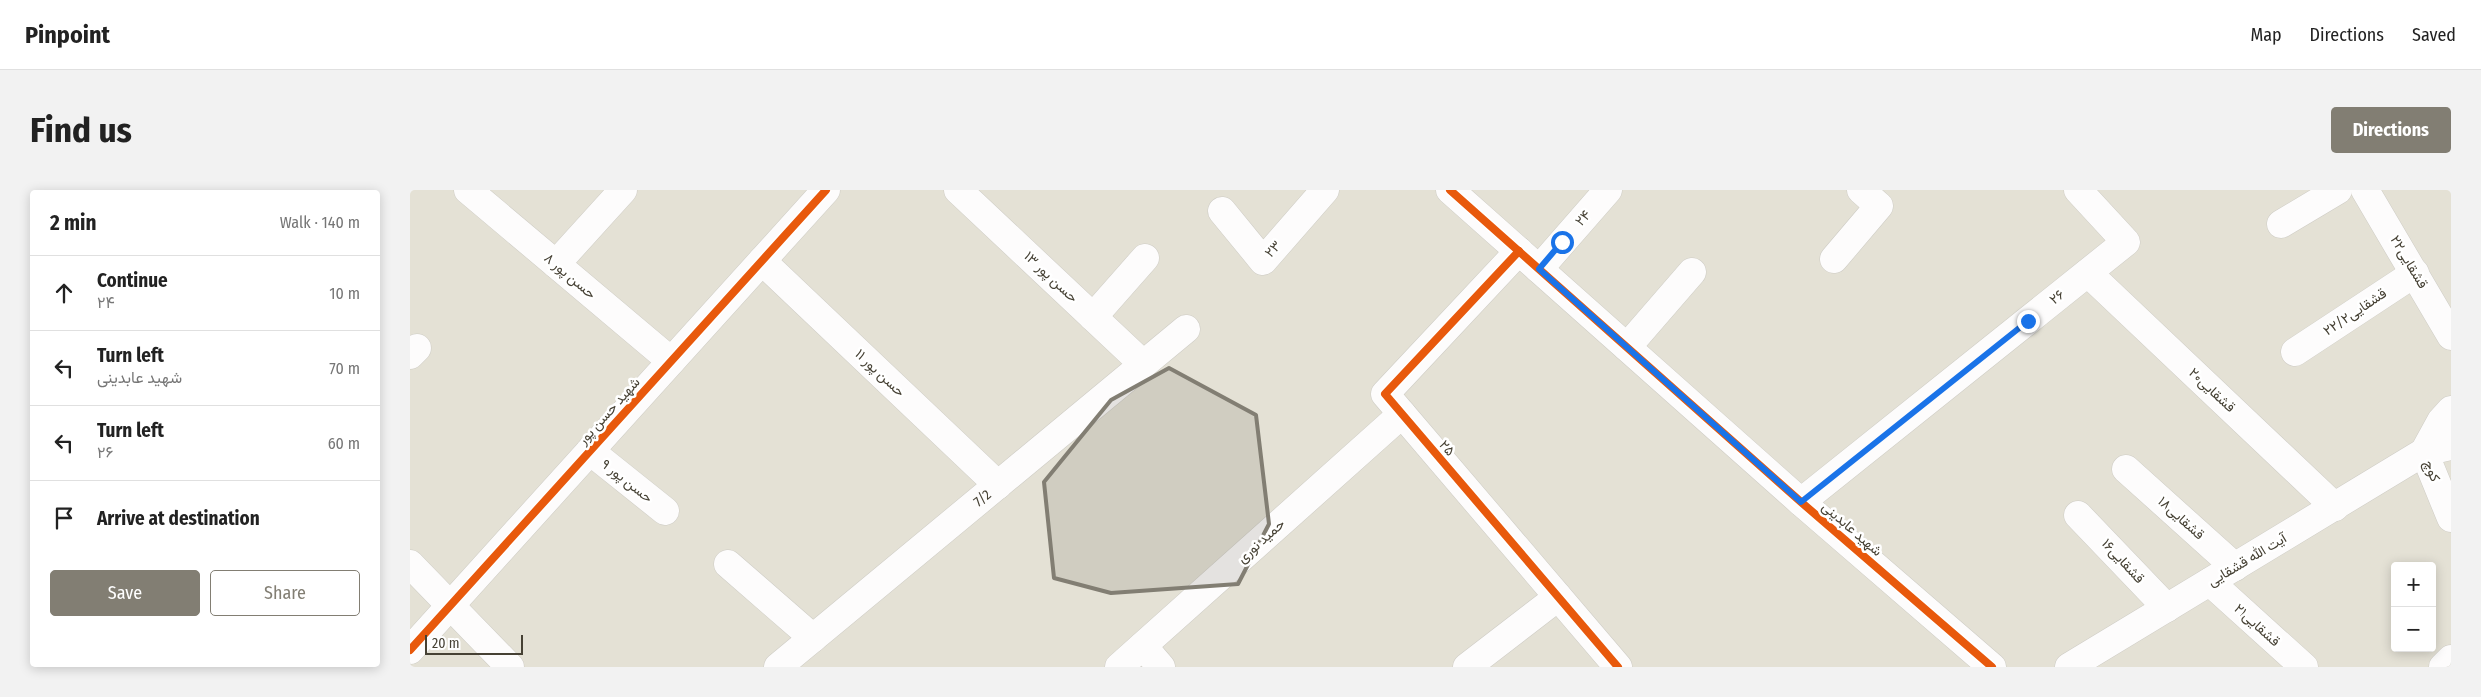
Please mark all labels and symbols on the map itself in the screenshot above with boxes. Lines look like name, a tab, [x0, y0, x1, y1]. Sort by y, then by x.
street label: ۲۴	[1572, 207, 1594, 229]
route start	[1551, 231, 1574, 254]
street label: ۲۲قشقایی	[2387, 232, 2431, 292]
street label: ۲۳	[1261, 237, 1285, 261]
street label: ۱۳ حسن پور	[1020, 248, 1081, 307]
street label: ۸ حسن پور	[540, 249, 599, 303]
street label: ۲۲/۲قشقایی	[2320, 285, 2390, 339]
street label: ۲۶	[2046, 286, 2068, 308]
route end	[2017, 310, 2040, 333]
street label: ۱۱ حسن پور	[851, 346, 909, 401]
street label: ۲۰قشقایی	[2185, 364, 2239, 416]
street label: شهید حسن پور	[574, 374, 644, 450]
street label: ۲۵	[1435, 437, 1459, 459]
street label: ۹ حسن پور	[597, 456, 656, 507]
street label: کوچ	[2418, 458, 2444, 485]
street label: 7/2	[970, 486, 994, 510]
street label: ۱۸قشقایی	[2154, 493, 2208, 543]
street label: شهید عابدینی	[1818, 498, 1886, 560]
street label: حمید نوری	[1234, 515, 1288, 567]
street label: آیت الله قشقایی	[2204, 529, 2291, 590]
street label: ۱۶قشقایی	[2098, 535, 2148, 587]
street label: قشقایی۲۱	[2231, 600, 2283, 650]
scale bar	[425, 632, 522, 655]

